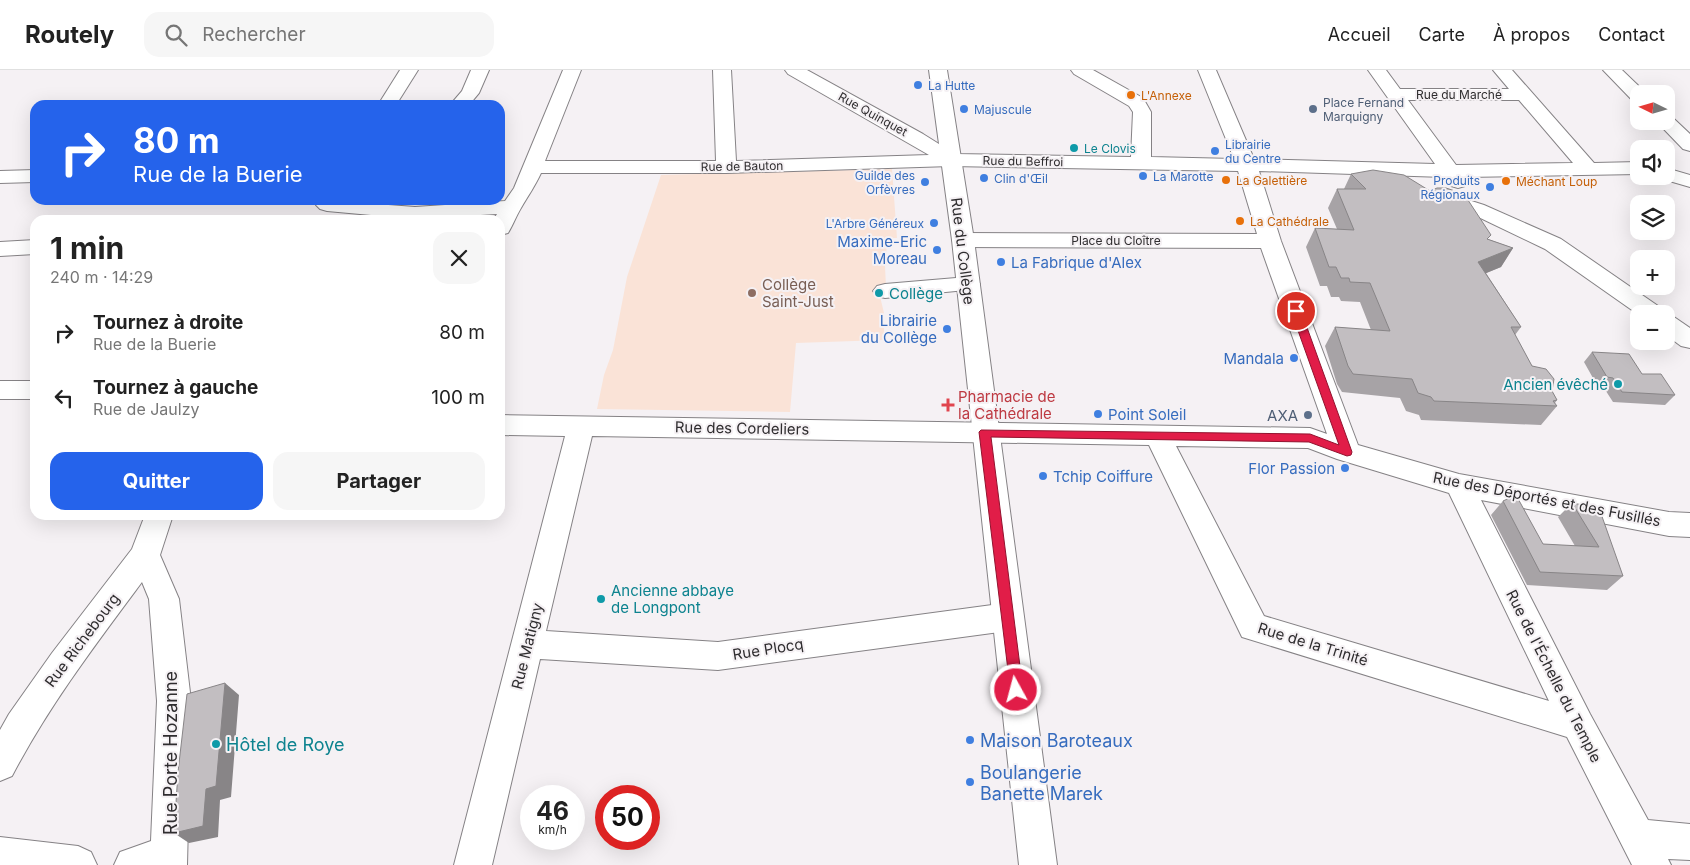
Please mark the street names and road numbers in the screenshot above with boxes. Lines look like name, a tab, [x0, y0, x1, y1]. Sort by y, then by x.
street label: Rue du Marché	[1416, 87, 1502, 102]
street label: Rue Quinquet	[836, 89, 910, 139]
street label: Rue du Beffroi	[983, 153, 1064, 169]
street label: Rue de Bauton	[701, 158, 783, 174]
street label: Rue du Collège	[947, 196, 979, 306]
street label: Place du Cloître	[1071, 233, 1161, 248]
street label: Rue des Cordeliers	[675, 417, 809, 439]
street label: Rue des Déportés et des Fusillés	[1432, 468, 1662, 530]
street label: Rue de l'Échelle du Temple	[1502, 586, 1606, 766]
street label: Rue Richebourg	[41, 589, 123, 691]
street label: Rue Matigny	[507, 600, 547, 691]
street label: Rue de la Trinité	[1256, 618, 1370, 670]
street label: Rue Plocq	[731, 634, 805, 664]
street label: Rue Porte Hozanne	[160, 671, 181, 835]

